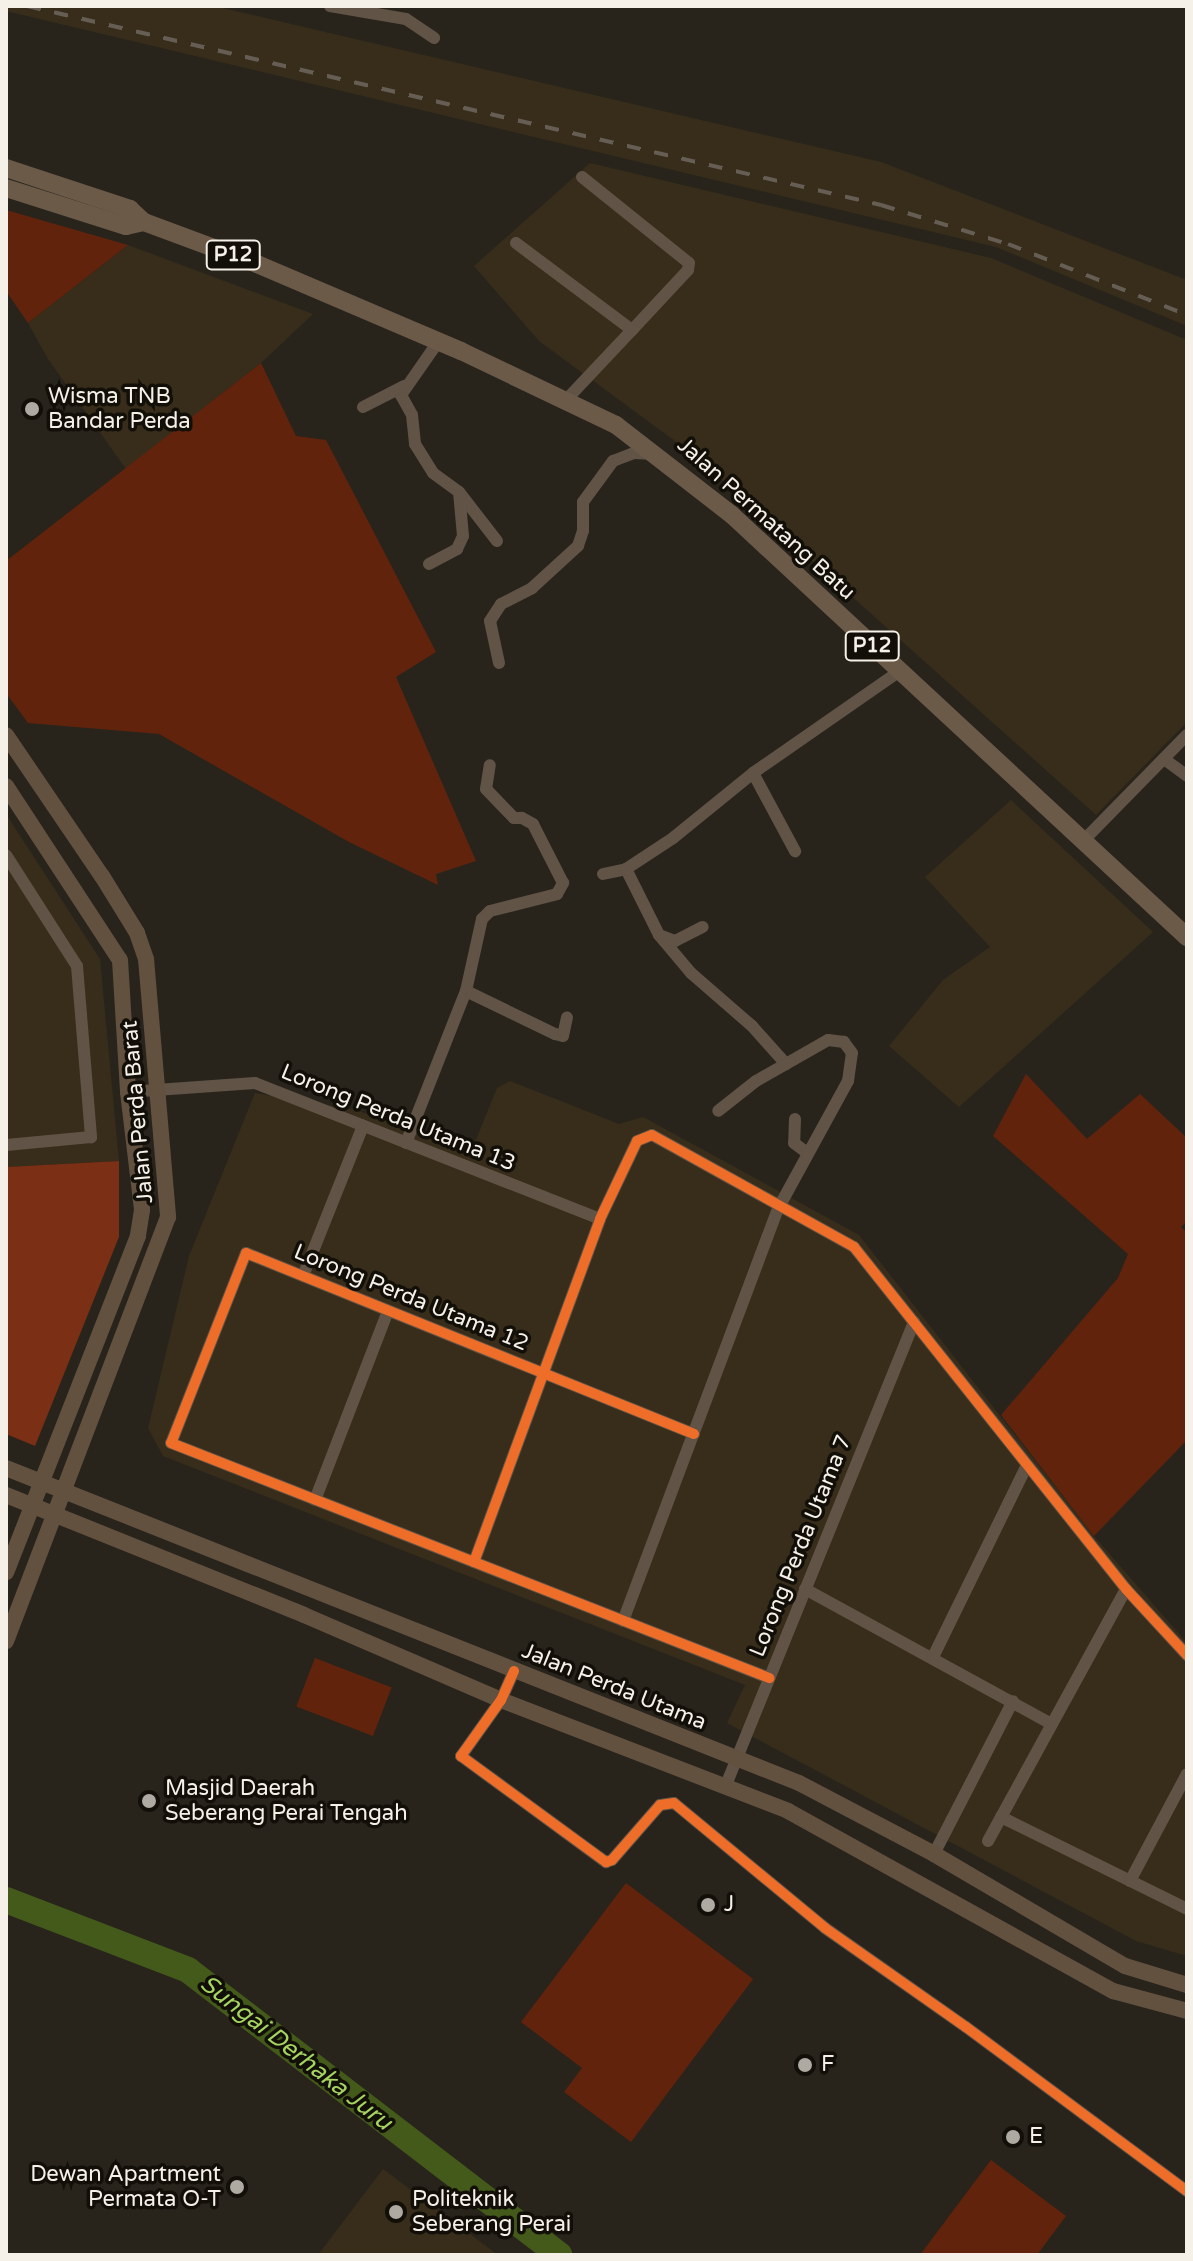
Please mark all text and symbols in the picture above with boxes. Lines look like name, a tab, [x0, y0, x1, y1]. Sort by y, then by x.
road number: P12	[205, 239, 261, 271]
place label: Wisma TNB Bandar Perda	[48, 383, 191, 434]
marker: Wisma TNB Bandar Perda	[23, 400, 41, 418]
street label: Jalan Permatang Batu	[672, 432, 860, 606]
road number: P12	[844, 630, 900, 662]
street label: Jalan Perda Barat	[117, 1020, 159, 1204]
street label: Lorong Perda Utama 13	[277, 1059, 519, 1177]
street label: Lorong Perda Utama 12	[290, 1239, 532, 1357]
street label: Lorong Perda Utama 7	[744, 1431, 858, 1661]
street label: Jalan Perda Utama	[518, 1638, 710, 1736]
place label: Masjid Daerah Seberang Perai Tengah	[165, 1775, 408, 1826]
marker: Masjid Daerah Seberang Perai Tengah	[140, 1792, 158, 1810]
place label: J	[724, 1892, 734, 1918]
marker: J	[699, 1896, 717, 1914]
water label: Sungai Derhaka Juru	[194, 1969, 398, 2137]
place label: F	[821, 2052, 834, 2078]
marker: F	[796, 2056, 814, 2074]
place label: E	[1029, 2124, 1043, 2150]
marker: E	[1004, 2128, 1022, 2146]
place label: Dewan Apartment Permata O-T	[30, 2161, 221, 2212]
marker: Dewan Apartment Permata O-T	[228, 2178, 246, 2196]
place label: Politeknik Seberang Perai	[412, 2186, 571, 2238]
marker: Politeknik Seberang Perai	[387, 2203, 405, 2221]

